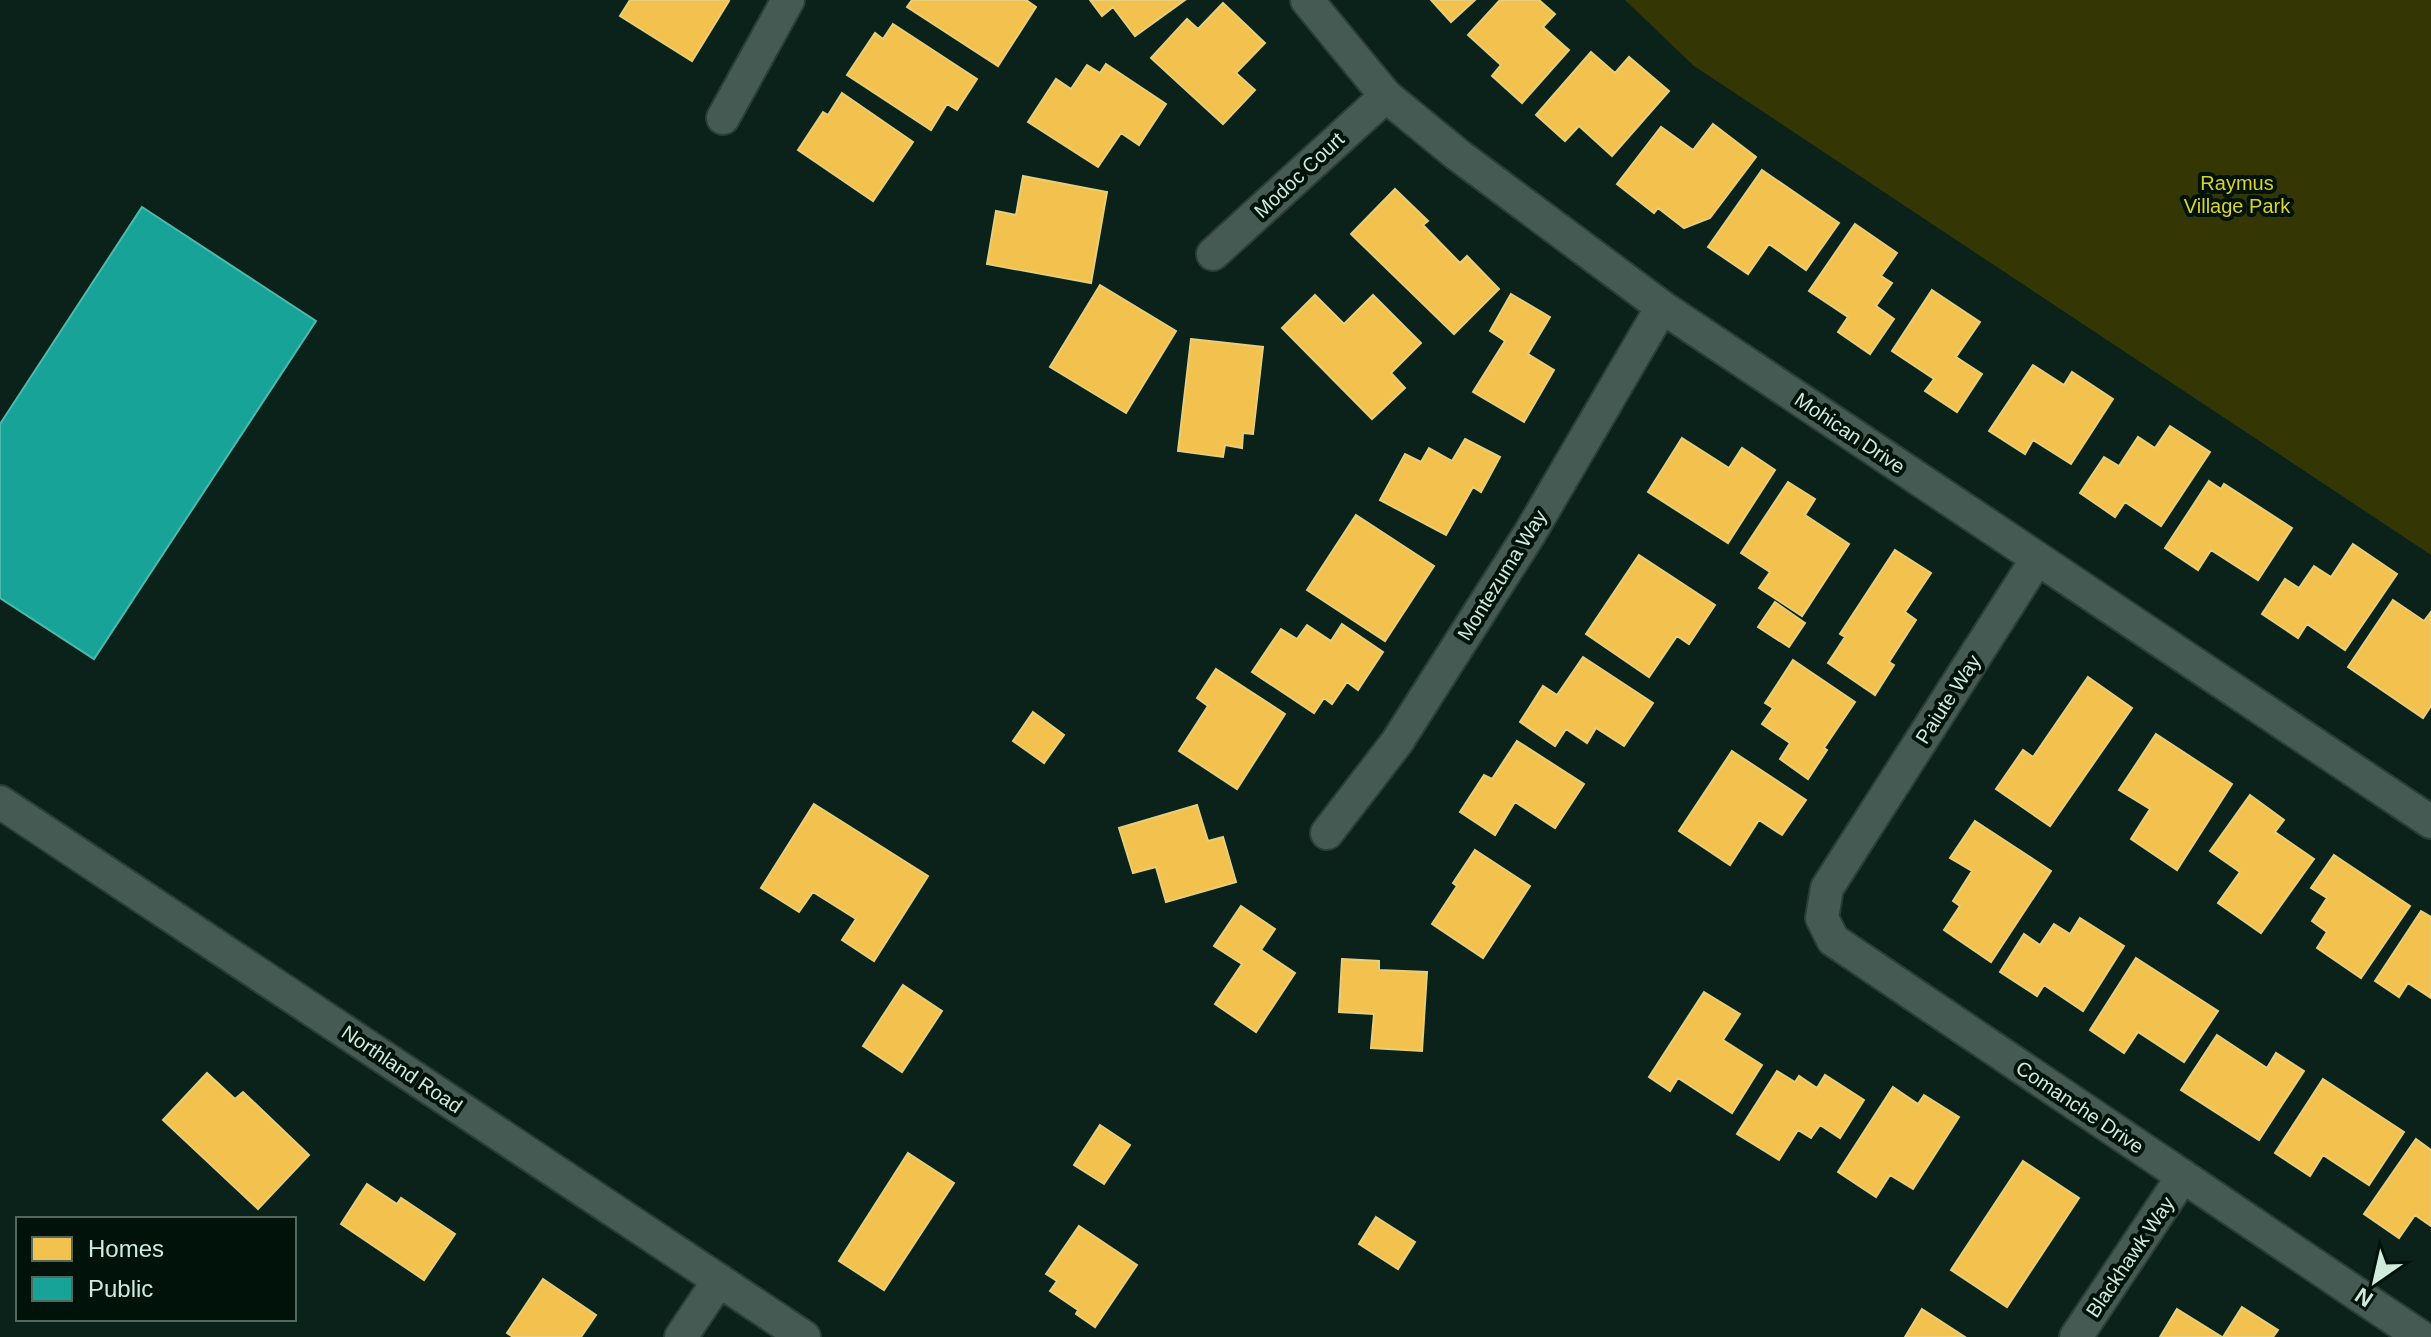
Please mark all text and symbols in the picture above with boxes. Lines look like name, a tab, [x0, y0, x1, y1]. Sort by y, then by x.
street label: Modoc Court	[1250, 128, 1349, 222]
park label: Raymus Village Park	[2184, 172, 2291, 217]
street label: Mohican Drive	[1791, 388, 1909, 478]
street label: Montezuma Way	[1453, 506, 1551, 644]
street label: Paiute Way	[1911, 650, 1985, 748]
street label: Northland Road	[338, 1021, 466, 1117]
street label: Comanche Drive	[2012, 1056, 2148, 1158]
street label: Blackhawk Way	[2082, 1193, 2178, 1321]
legend	[16, 1217, 296, 1321]
text: Homes	[88, 1235, 164, 1262]
north arrow	[2335, 1241, 2415, 1321]
text: Public	[88, 1275, 153, 1302]
text: N	[2351, 1282, 2378, 1312]

